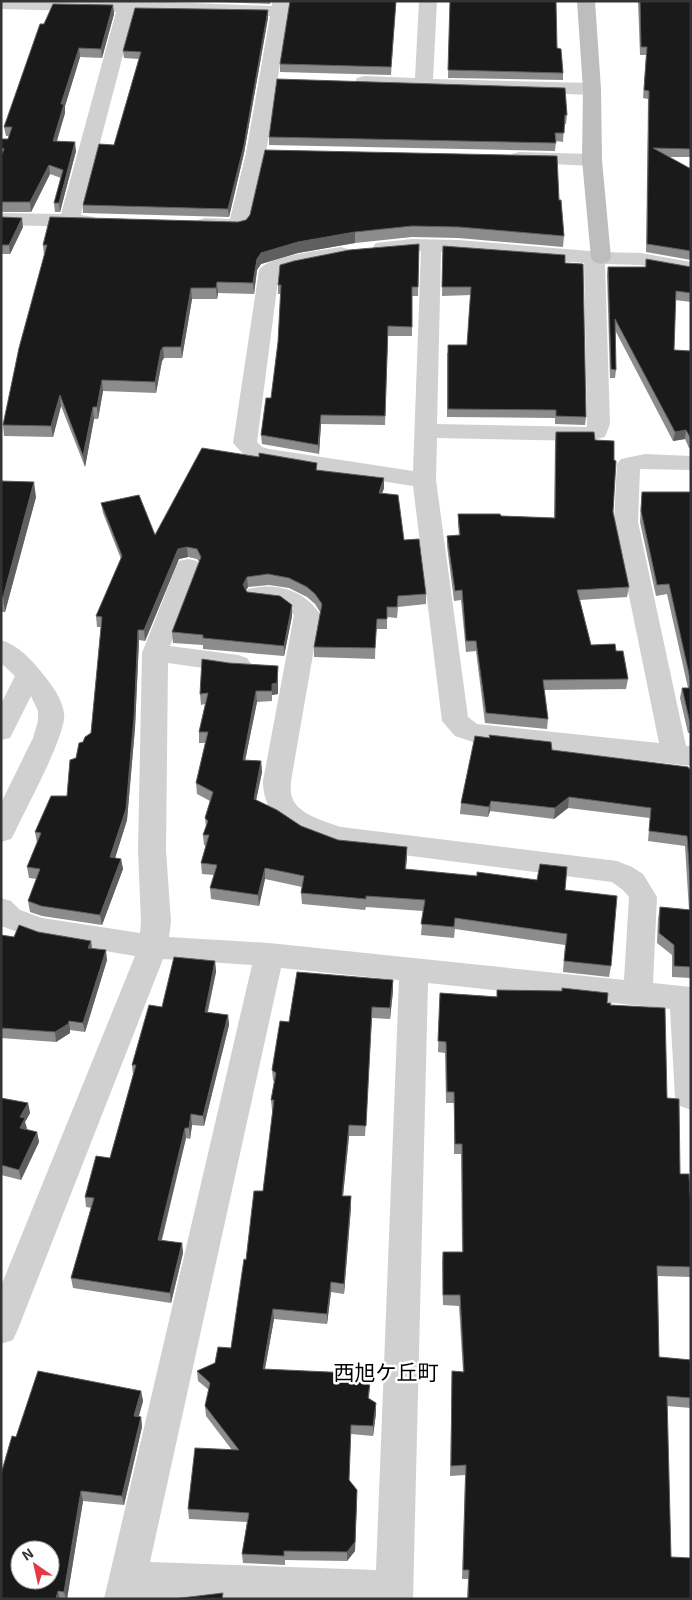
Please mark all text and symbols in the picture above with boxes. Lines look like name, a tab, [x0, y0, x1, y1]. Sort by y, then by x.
district label: 西旭ケ丘町	[334, 1359, 439, 1384]
north arrow	[10, 1540, 60, 1590]
text: N	[19, 1544, 36, 1564]

